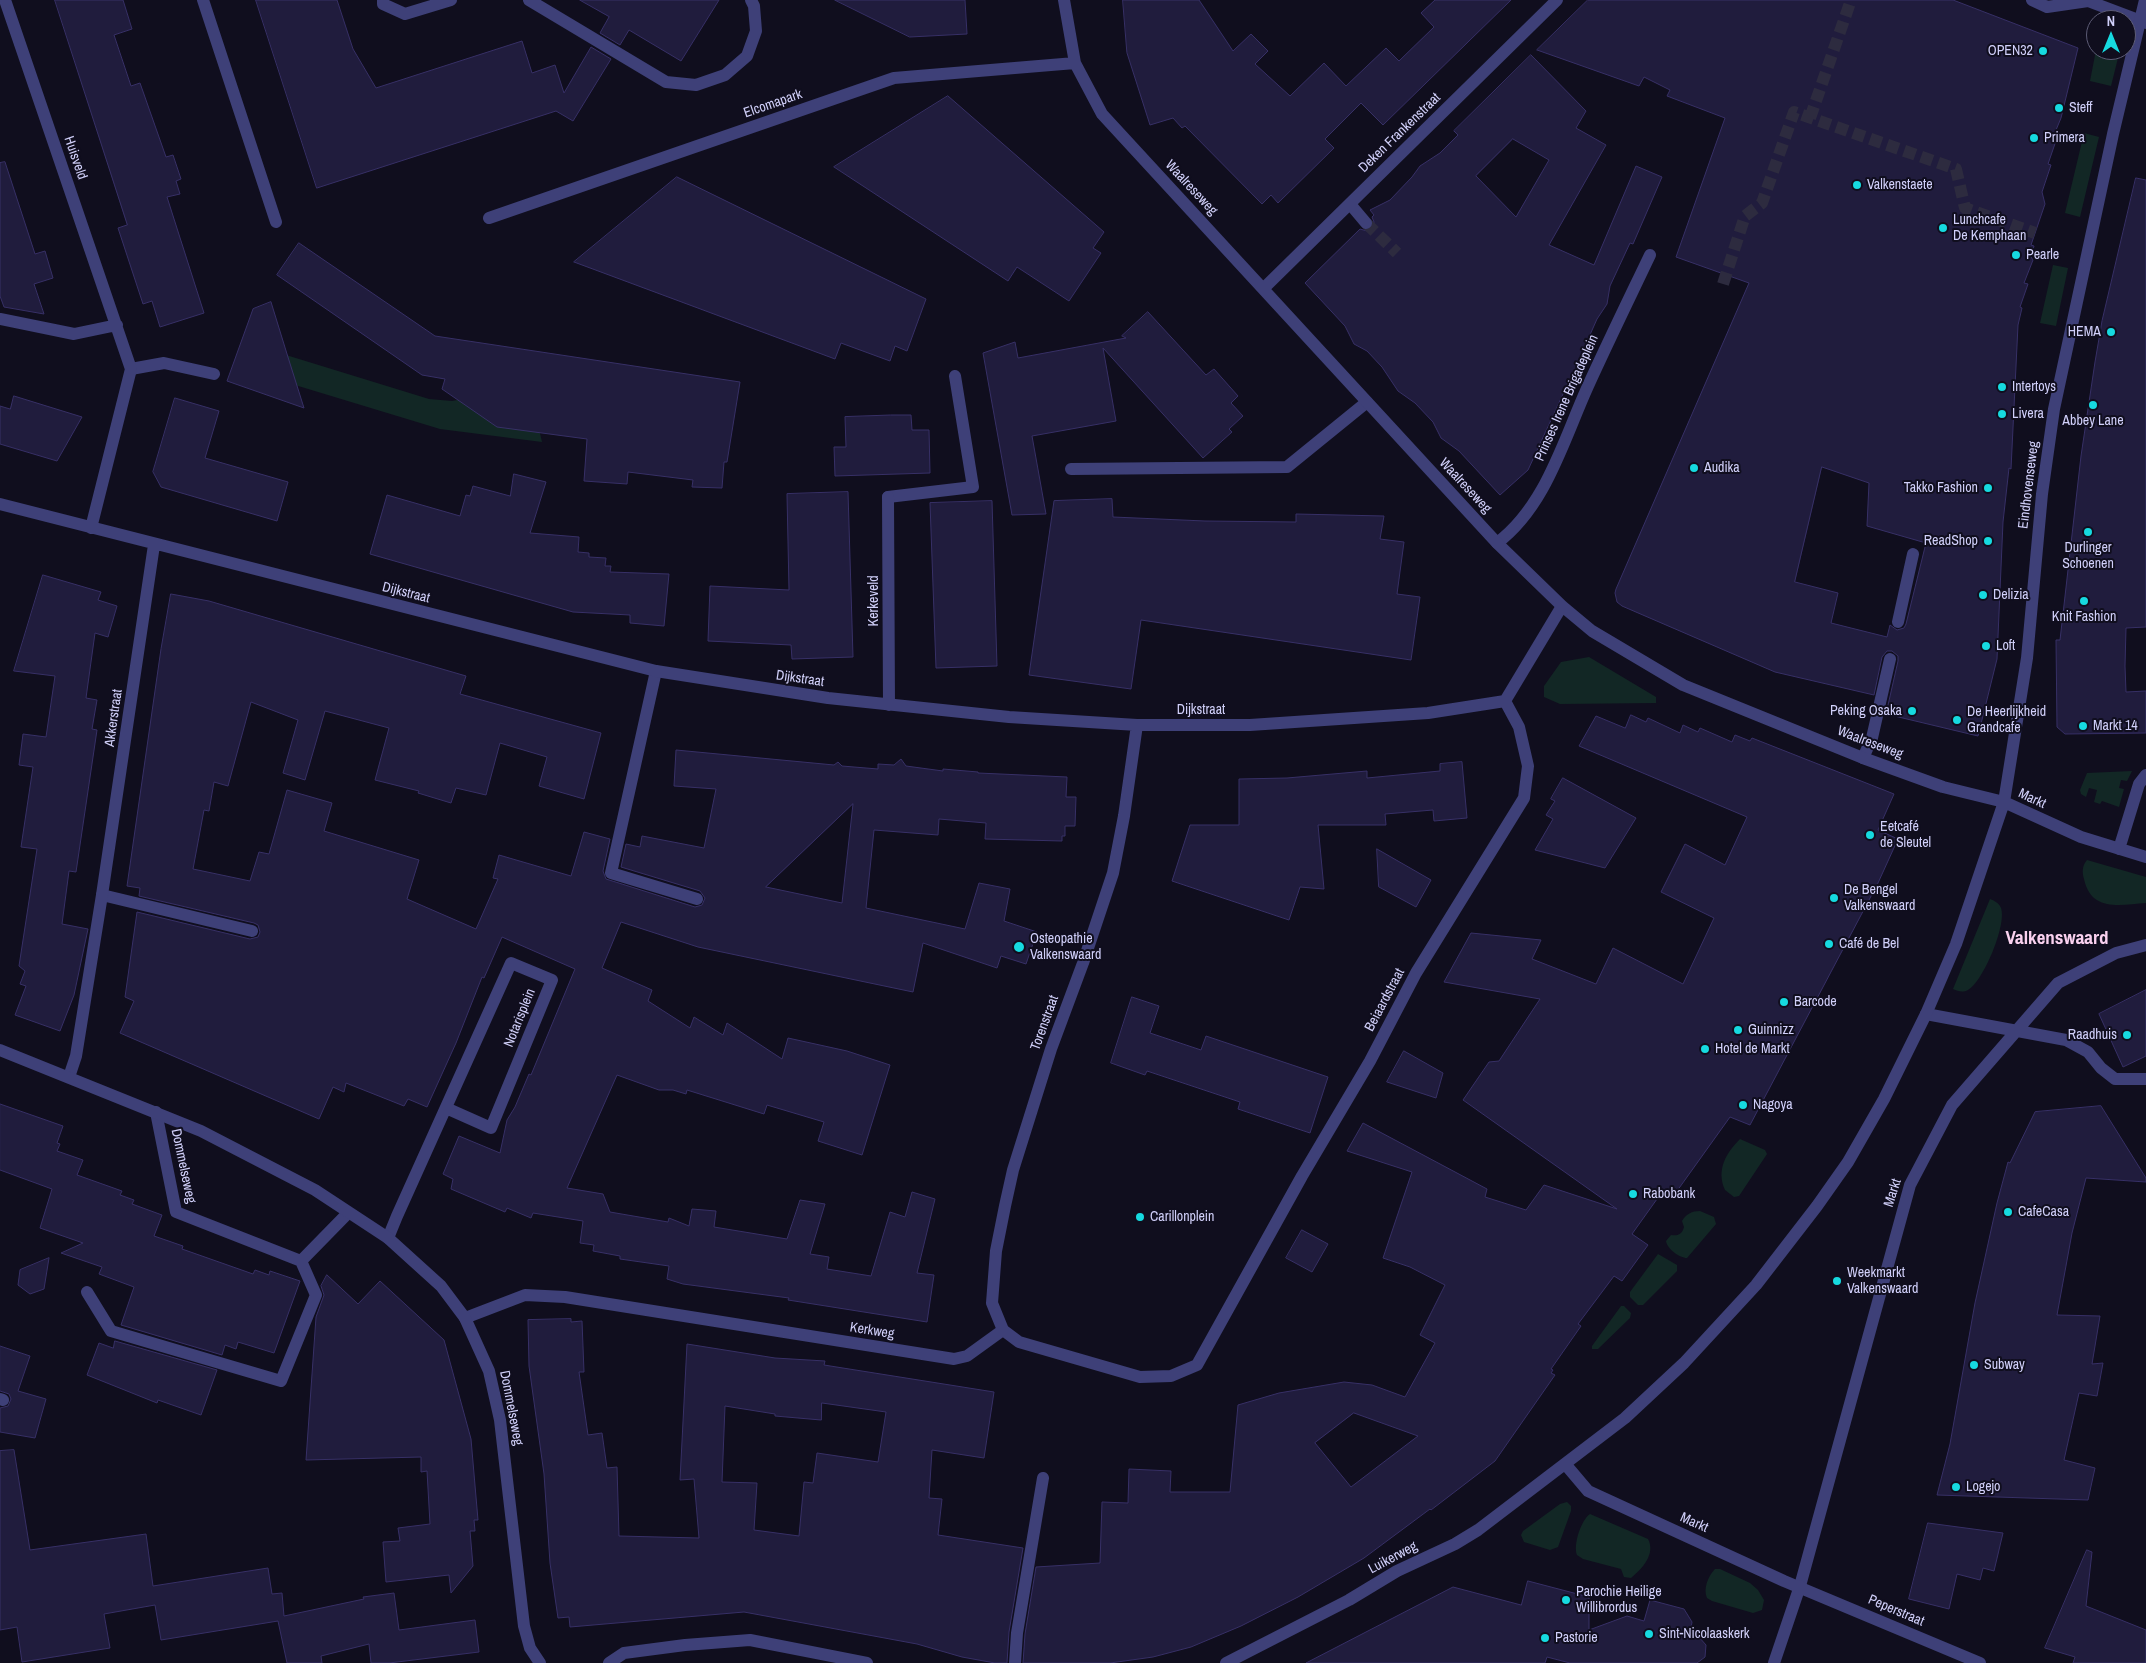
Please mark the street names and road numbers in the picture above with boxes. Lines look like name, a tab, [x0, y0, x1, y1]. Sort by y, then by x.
street label: Elcomapark	[742, 86, 804, 122]
street label: Deken Frankenstraat	[1356, 90, 1444, 176]
street label: Huisveld	[60, 134, 90, 182]
street label: Waalreseweg	[1161, 157, 1221, 219]
street label: Prinses Irene Brigadeplein	[1532, 332, 1602, 464]
street label: Eindhovenseweg	[2015, 440, 2043, 530]
street label: Waalreseweg	[1435, 455, 1495, 517]
street label: Kerkeveld	[866, 575, 882, 627]
street label: Dijkstraat	[380, 579, 432, 607]
street label: Dijkstraat	[775, 667, 825, 691]
street label: Akkerstraat	[102, 688, 126, 748]
street label: Dijkstraat	[1177, 702, 1225, 718]
street label: Waalreseweg	[1835, 723, 1905, 763]
street label: Markt	[2015, 785, 2049, 813]
street label: Beiaardstraat	[1361, 966, 1409, 1034]
street label: Notarisplein	[501, 986, 539, 1050]
street label: Torenstraat	[1027, 993, 1063, 1053]
street label: Dommelseweg	[167, 1127, 199, 1205]
street label: Markt	[1881, 1177, 1905, 1209]
street label: Kerkweg	[849, 1319, 895, 1343]
street label: Dommelseweg	[496, 1369, 526, 1447]
street label: Markt	[1677, 1509, 1711, 1537]
street label: Luikerweg	[1366, 1538, 1420, 1578]
street label: Peperstraat	[1865, 1592, 1927, 1630]

